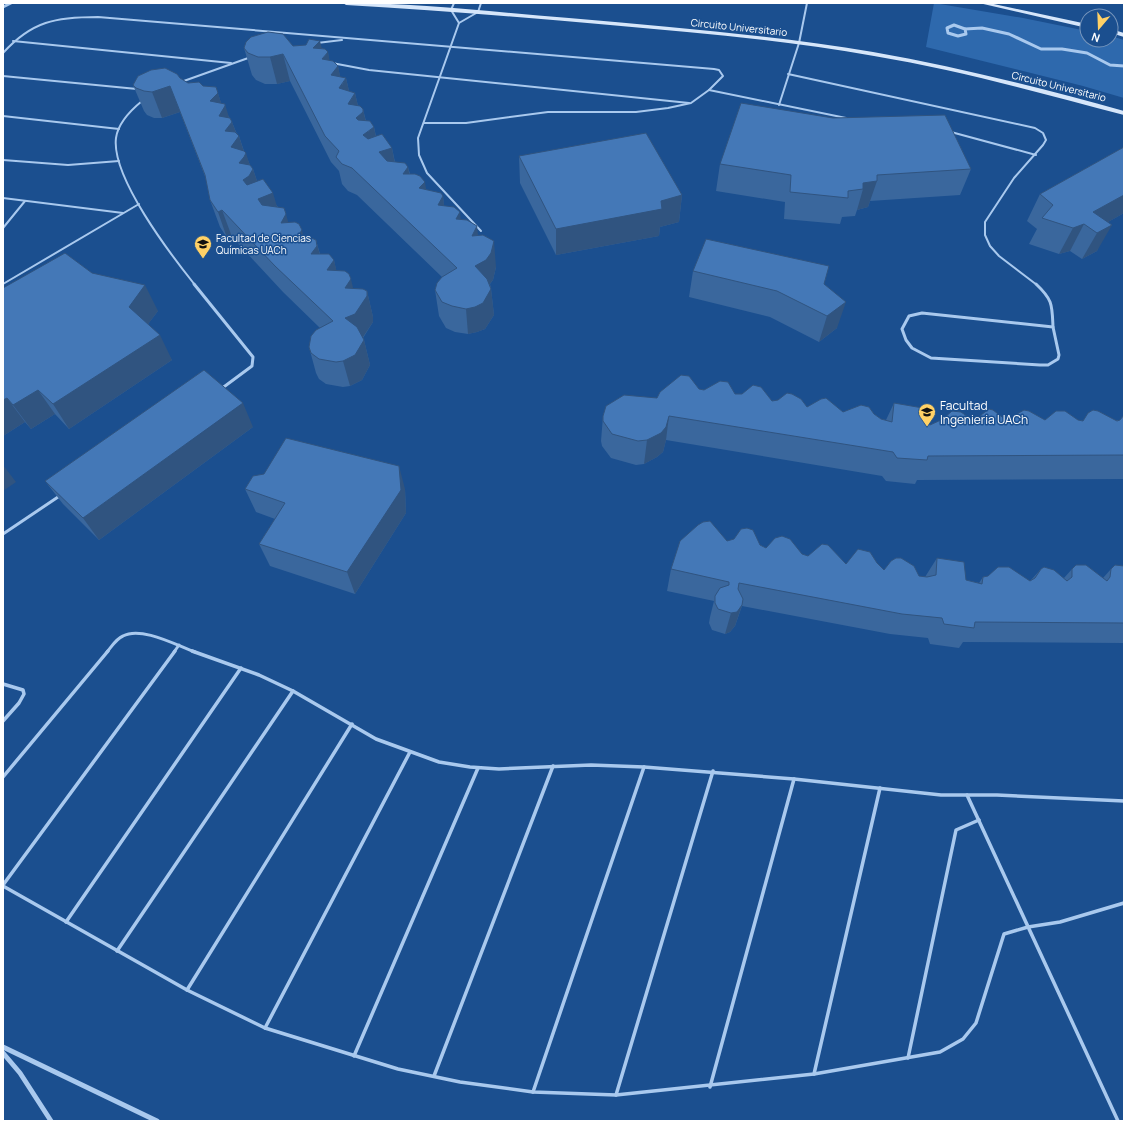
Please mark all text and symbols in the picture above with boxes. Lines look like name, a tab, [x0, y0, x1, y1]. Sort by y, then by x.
north arrow	[1079, 8, 1119, 48]
street label: Circuito Universitario	[690, 15, 788, 39]
text: N	[1089, 30, 1102, 46]
street label: Circuito Universitario	[1010, 67, 1108, 105]
place label: Facultad de Ciencias Químicas UACh	[216, 231, 311, 257]
school or university icon: Facultad de Ciencias Químicas UACh	[193, 234, 213, 259]
place label: Facultad Ingenieria UACh	[940, 397, 1028, 428]
school or university icon: Facultad Ingenieria UACh	[917, 402, 937, 427]

